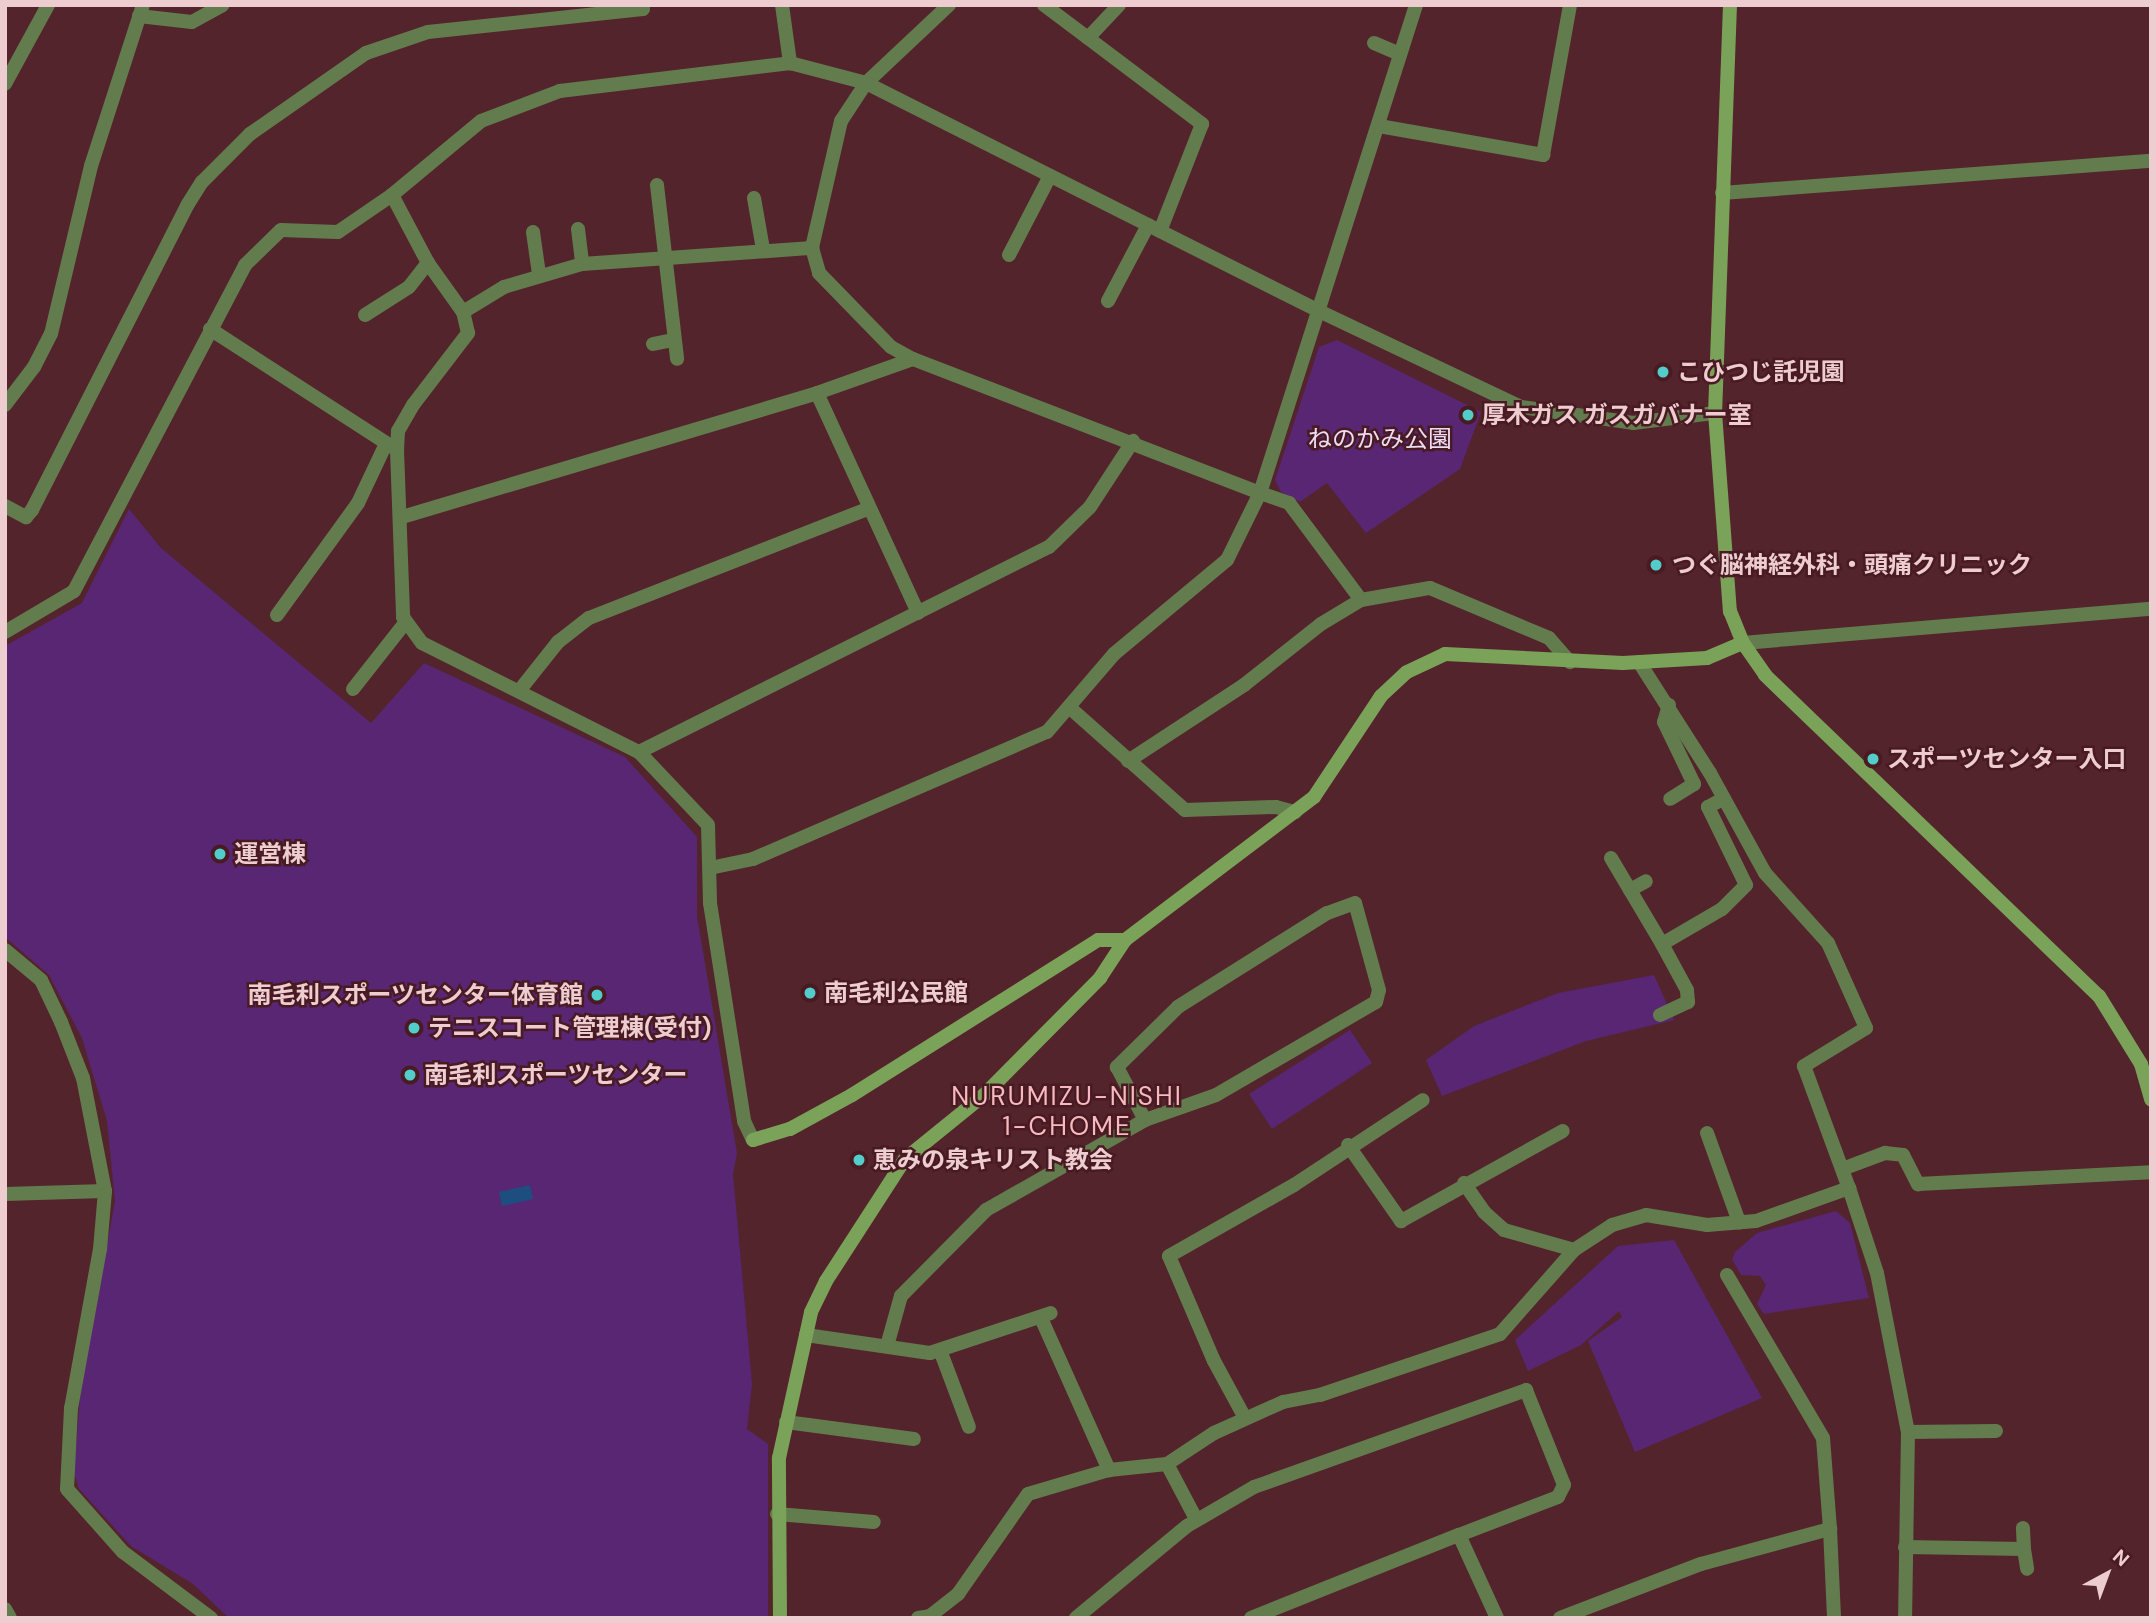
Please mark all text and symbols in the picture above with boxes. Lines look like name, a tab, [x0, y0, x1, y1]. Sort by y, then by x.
place label: こひつじ託児園	[1677, 358, 1845, 386]
marker: こひつじ託児園	[1655, 364, 1671, 380]
place label: 厚木ガス ガスガバナー室	[1482, 401, 1752, 429]
marker: 厚木ガス ガスガバナー室	[1460, 407, 1476, 423]
park label: ねのかみ公園	[1308, 425, 1452, 453]
place label: つぐ脳神経外科・頭痛クリニック	[1672, 551, 2032, 579]
marker: つぐ脳神経外科・頭痛クリニック	[1646, 555, 1666, 575]
place label: スポーツセンター入口	[1887, 745, 2127, 773]
marker: スポーツセンター入口	[1865, 751, 1881, 767]
place label: 運営棟	[234, 840, 306, 868]
marker: 運営棟	[212, 846, 228, 862]
place label: 南毛利公民館	[824, 979, 968, 1007]
place label: 南毛利スポーツセンター体育館	[247, 981, 583, 1009]
marker: 南毛利公民館	[802, 985, 818, 1001]
marker: 南毛利スポーツセンター体育館	[589, 987, 605, 1003]
place label: テニスコート管理棟(受付)	[428, 1014, 711, 1042]
marker: テニスコート管理棟(受付)	[406, 1020, 422, 1036]
place label: 南毛利スポーツセンター	[424, 1061, 688, 1089]
marker: 南毛利スポーツセンター	[402, 1067, 418, 1083]
district label: NURUMIZU-NISHI 1-CHOME	[953, 1081, 1181, 1142]
place label: 恵みの泉キリスト教会	[873, 1146, 1113, 1174]
marker: 恵みの泉キリスト教会	[851, 1152, 867, 1168]
north arrow	[2072, 1539, 2142, 1609]
text: N	[2108, 1544, 2135, 1572]

